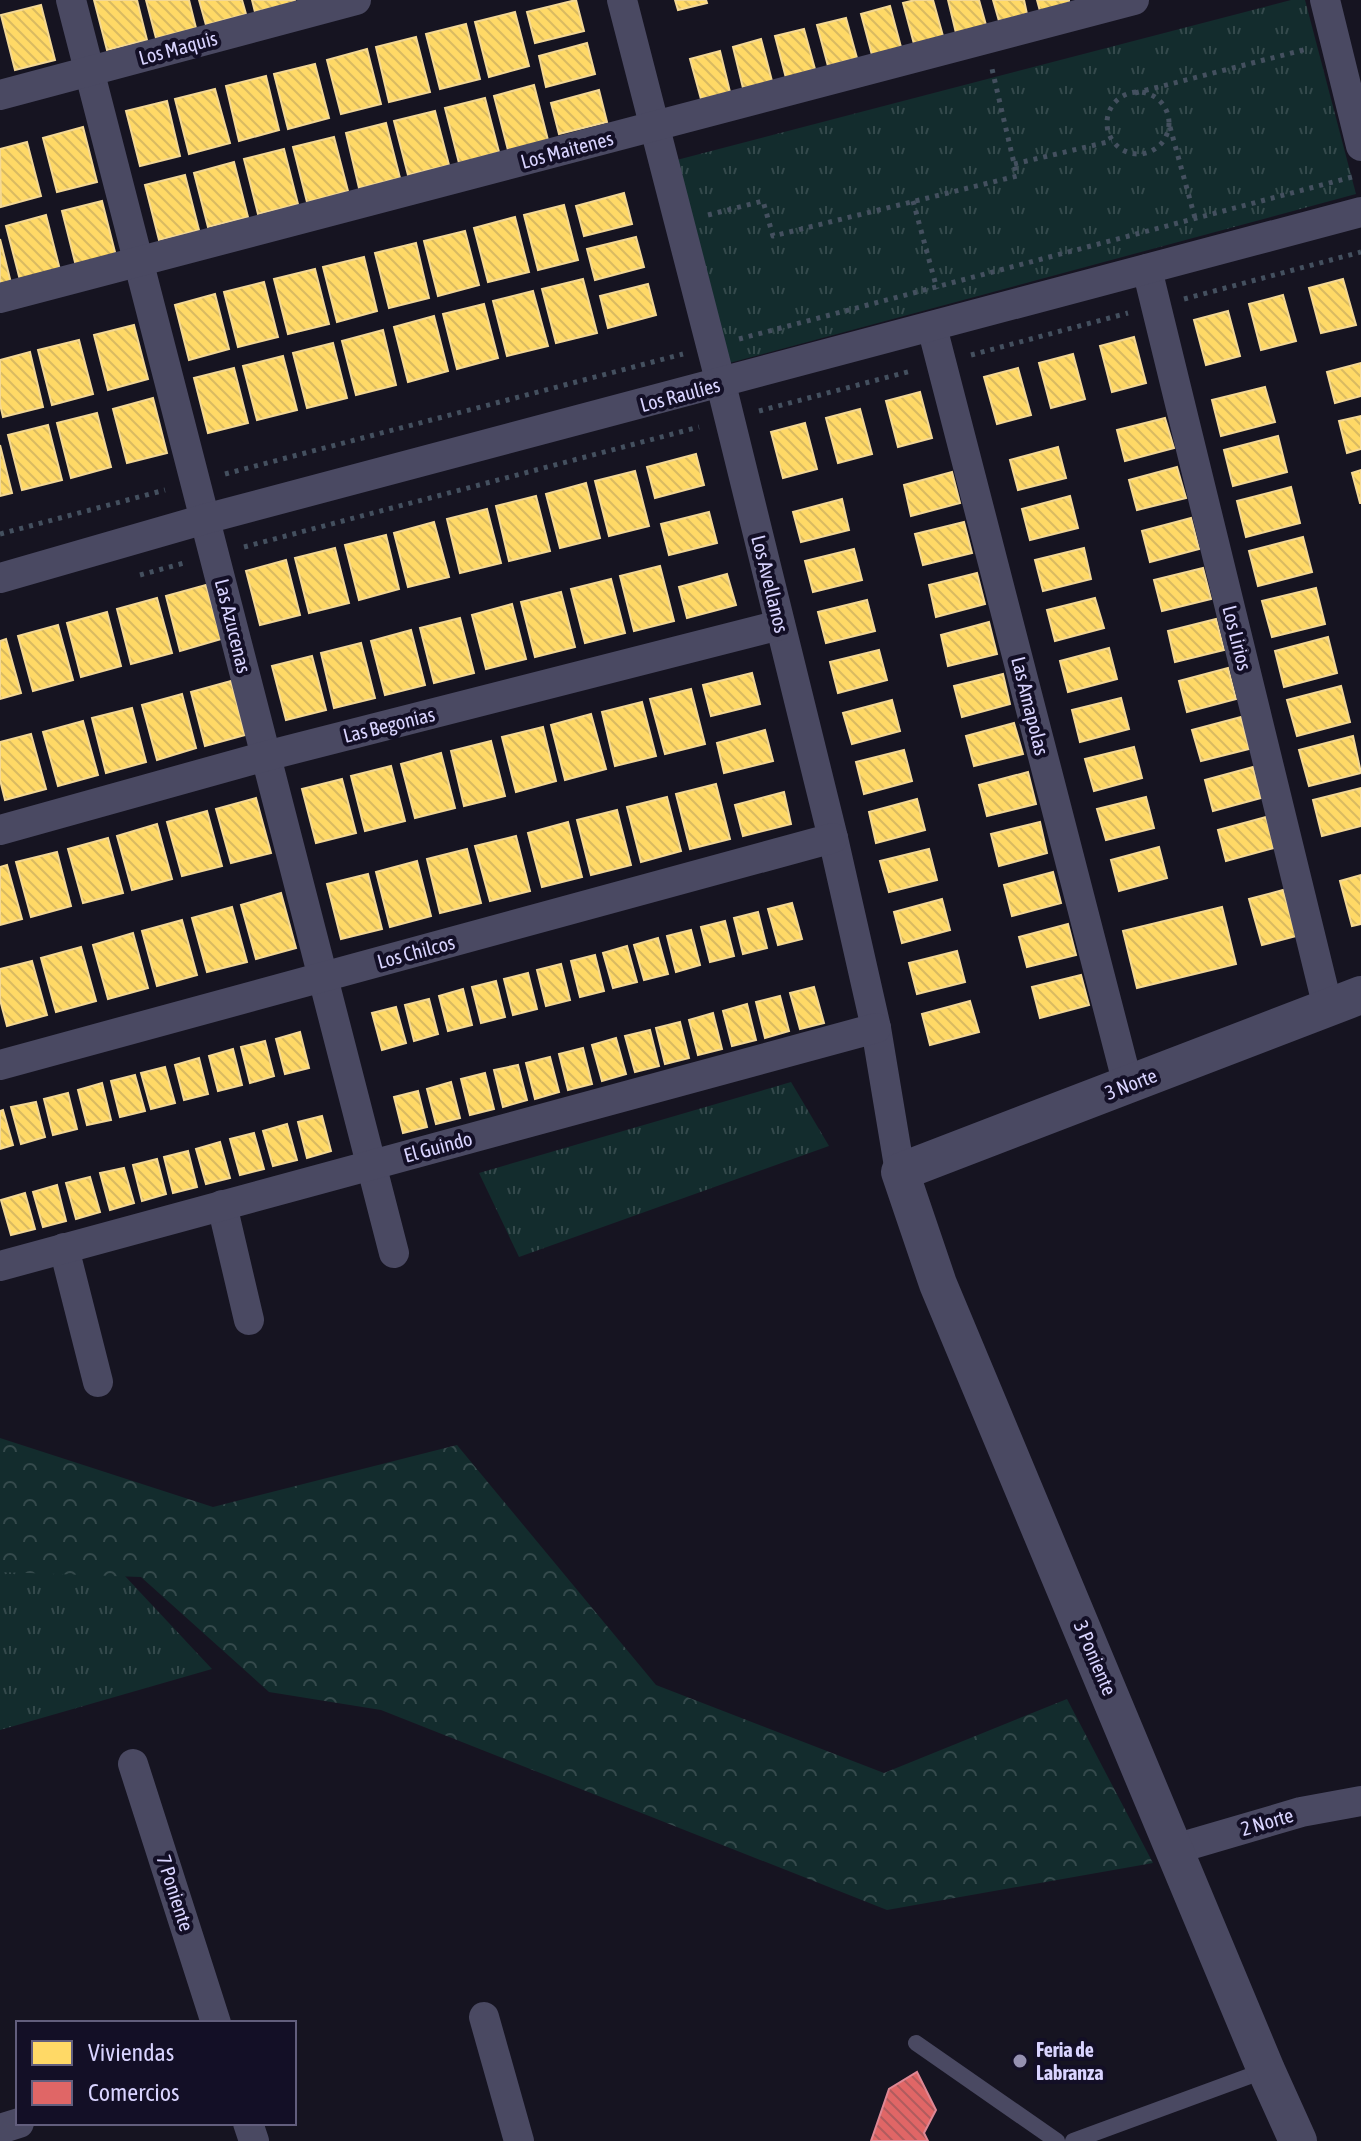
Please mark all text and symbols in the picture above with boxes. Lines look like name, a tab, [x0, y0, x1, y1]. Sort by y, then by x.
street label: Los Maquis	[136, 26, 220, 69]
street label: Los Maitenes	[518, 126, 616, 173]
street label: Los Raulíes	[637, 373, 722, 416]
street label: Los Avellanos	[747, 533, 794, 635]
street label: Las Azucenas	[211, 577, 256, 675]
street label: Los Lirios	[1218, 603, 1257, 673]
street label: Las Amapolas	[1007, 654, 1054, 758]
street label: Las Begonias	[341, 702, 437, 747]
street label: Los Chilcos	[375, 930, 457, 973]
street label: 3 Norte	[1102, 1063, 1160, 1104]
street label: El Guindo	[401, 1126, 475, 1167]
street label: 3 Poniente	[1069, 1617, 1121, 1699]
street label: 2 Norte	[1238, 1803, 1296, 1840]
street label: 7 Poniente	[152, 1852, 199, 1934]
legend	[16, 2021, 296, 2125]
place label: Feria de Labranza	[1036, 2038, 1104, 2084]
text: Viviendas	[88, 2039, 174, 2066]
marker: Feria de Labranza	[1011, 2052, 1029, 2070]
text: Comercios	[88, 2079, 180, 2106]

